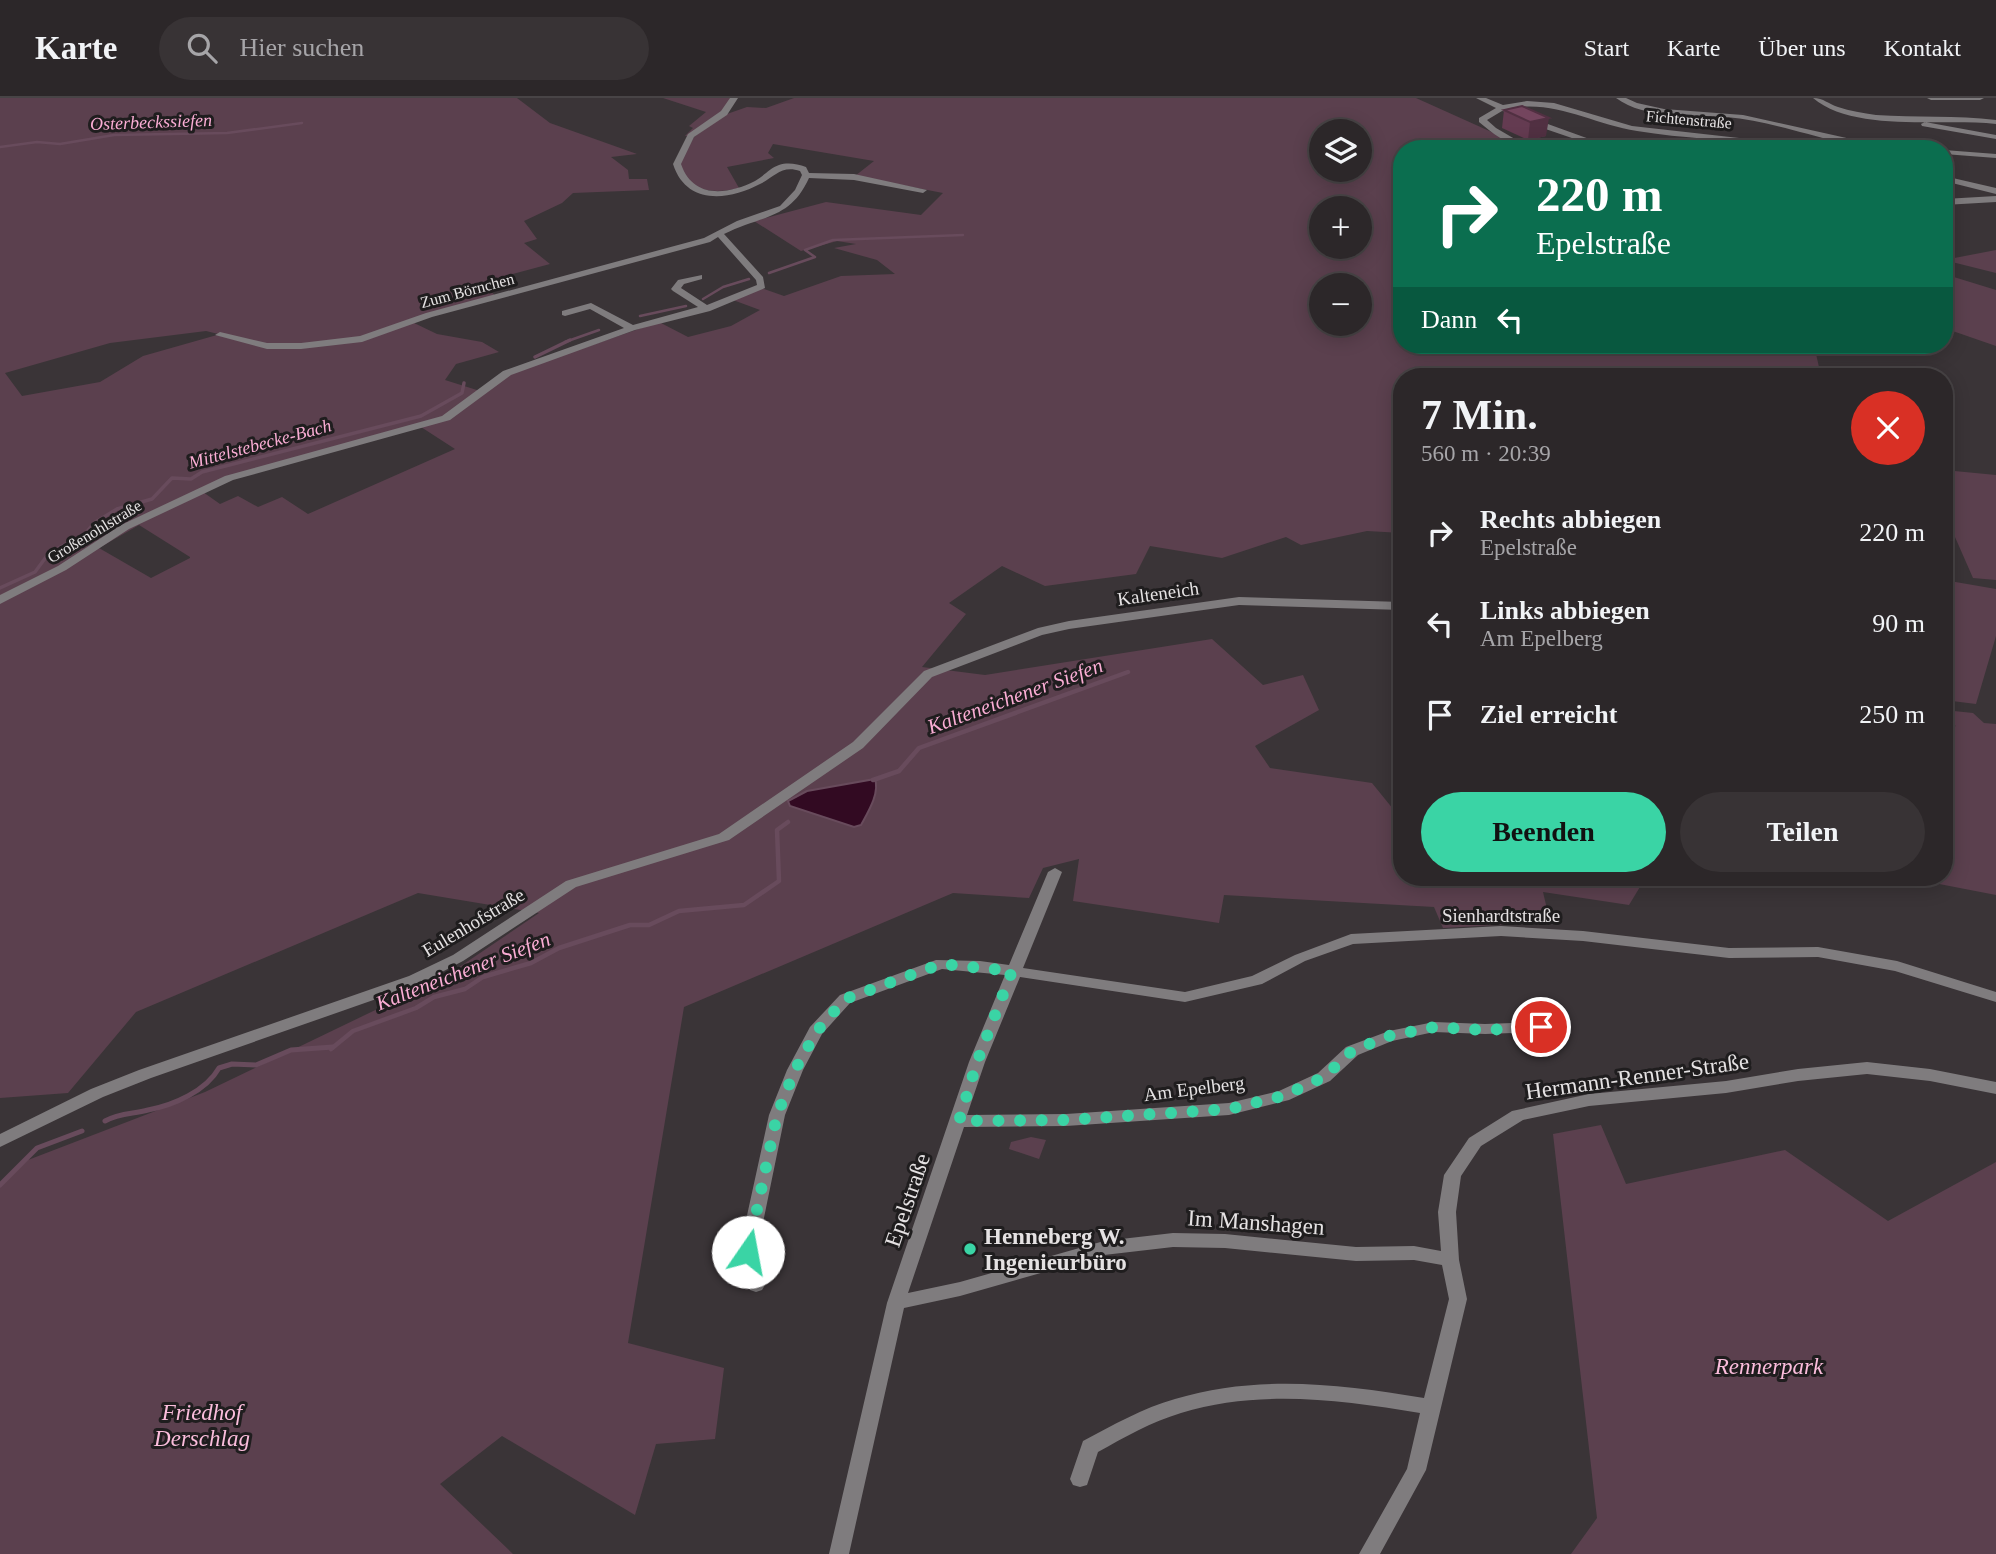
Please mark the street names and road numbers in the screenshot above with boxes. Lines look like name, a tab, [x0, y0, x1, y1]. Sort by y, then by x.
street label: Fichtenstraße	[1645, 107, 1733, 132]
street label: Zum Börnchen	[418, 270, 516, 311]
street label: Großenohlstraße	[44, 497, 144, 566]
street label: Kalteneich	[1116, 577, 1201, 610]
street label: Eulenhofstraße	[419, 884, 528, 961]
street label: Sienhardtstraße	[1442, 905, 1560, 926]
street label: Hermann-Renner-Straße	[1524, 1048, 1751, 1105]
street label: Am Epelberg	[1142, 1072, 1246, 1105]
street label: Epelstraße	[880, 1150, 935, 1250]
street label: Im Manshagen	[1187, 1205, 1326, 1240]

